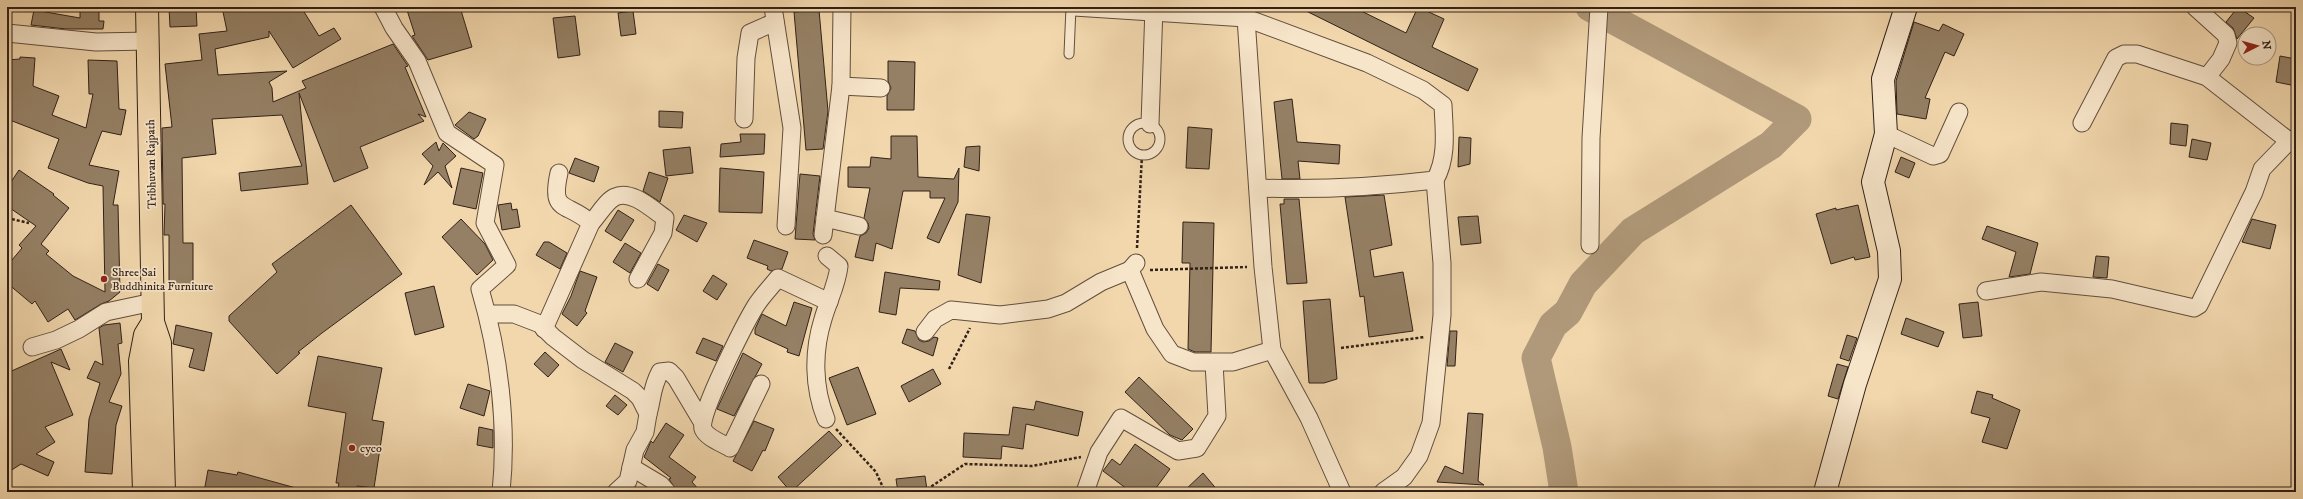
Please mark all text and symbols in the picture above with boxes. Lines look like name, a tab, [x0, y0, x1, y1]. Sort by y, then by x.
north arrow	[2237, 26, 2277, 66]
text: N	[2259, 40, 2273, 50]
street label: Tribhuvan Rajpath	[143, 118, 160, 209]
place label: Shree Sai Buddhinita Furniture	[112, 265, 213, 294]
marker: Shree Sai Buddhinita Furniture	[99, 274, 109, 284]
place label: cyco	[360, 441, 382, 456]
marker: cyco	[347, 443, 357, 453]

